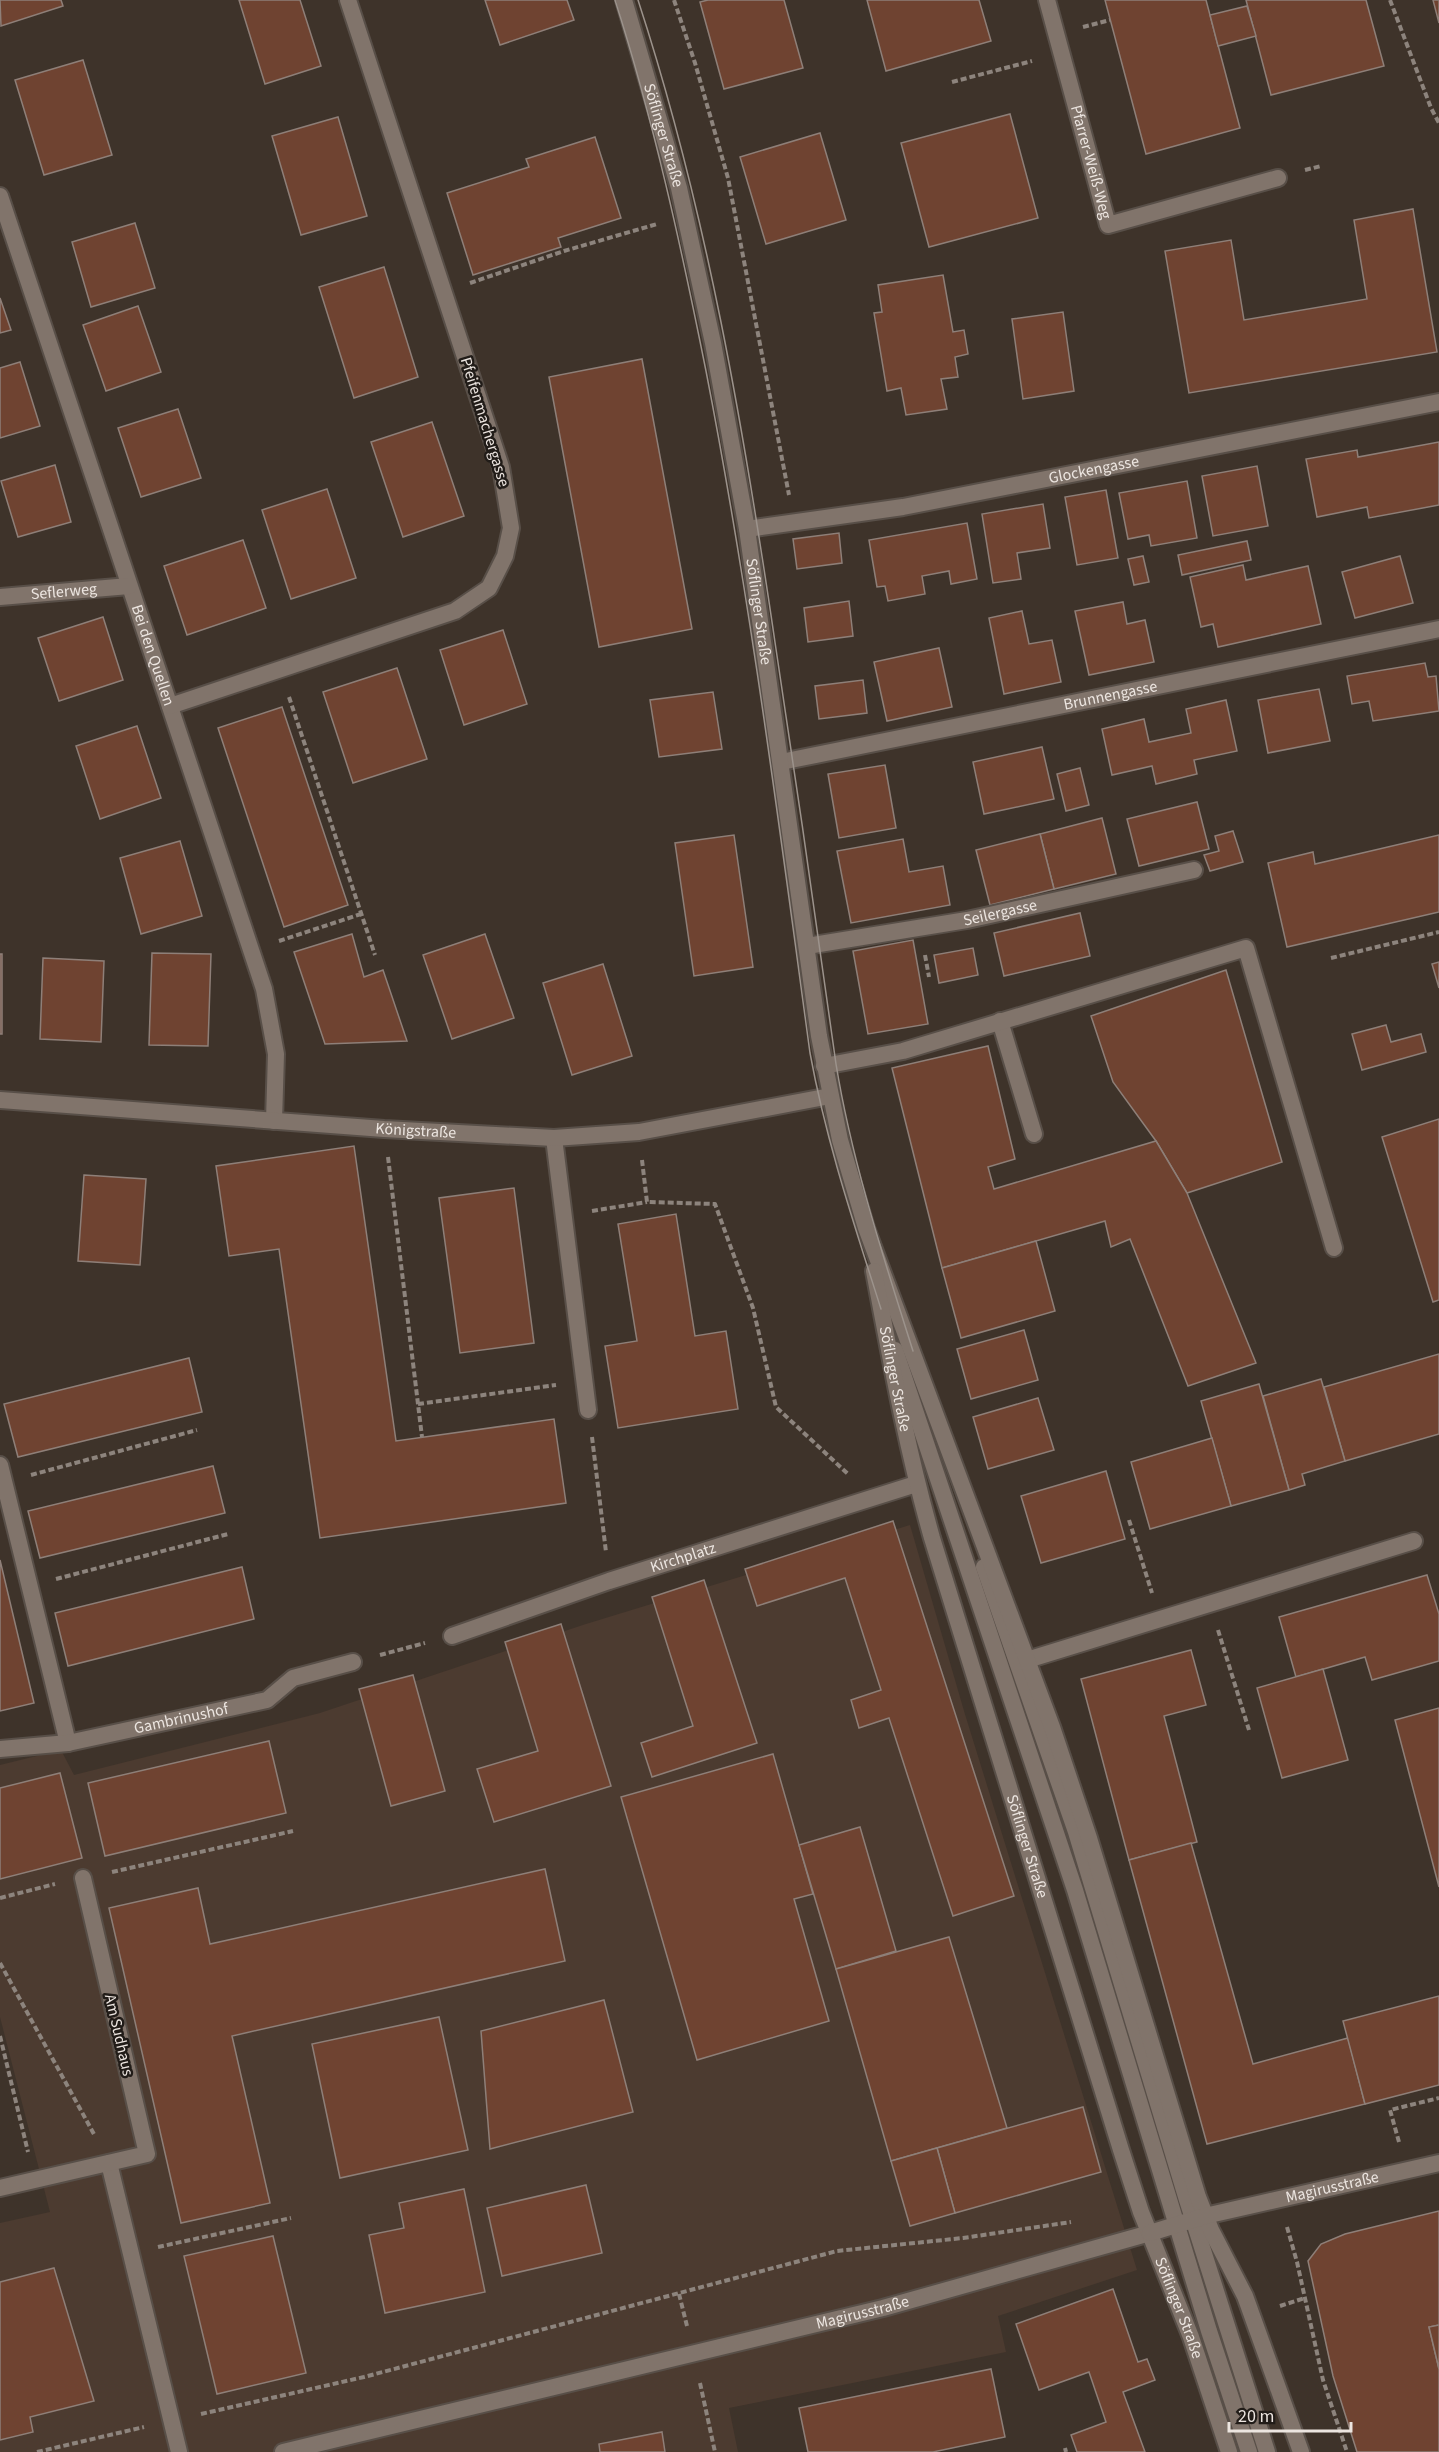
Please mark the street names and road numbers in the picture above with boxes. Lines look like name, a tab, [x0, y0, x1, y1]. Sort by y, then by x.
street label: Söflinger Straße	[638, 81, 689, 190]
street label: Pfarrer-Weiß-Weg	[1065, 103, 1117, 222]
street label: Pfeifenmachergasse	[455, 354, 515, 490]
street label: Glockengasse	[1047, 450, 1141, 489]
street label: Söflinger Straße	[740, 557, 777, 666]
street label: Seflerweg	[30, 578, 98, 605]
street label: Bei den Quellen	[126, 602, 180, 709]
street label: Brunnengasse	[1062, 675, 1159, 716]
street label: Seilergasse	[961, 894, 1039, 932]
street label: Königstraße	[375, 1117, 457, 1144]
street label: Söflinger Straße	[874, 1324, 916, 1434]
street label: Kirchplatz	[647, 1537, 719, 1578]
street label: Gambrinushof	[132, 1697, 232, 1739]
street label: Söflinger Straße	[1001, 1792, 1054, 1901]
street label: Am Sudhaus	[99, 1992, 139, 2078]
street label: Magirusstraße	[1283, 2166, 1381, 2208]
street label: Söflinger Straße	[1149, 2254, 1208, 2361]
street label: Magirusstraße	[814, 2290, 911, 2335]

